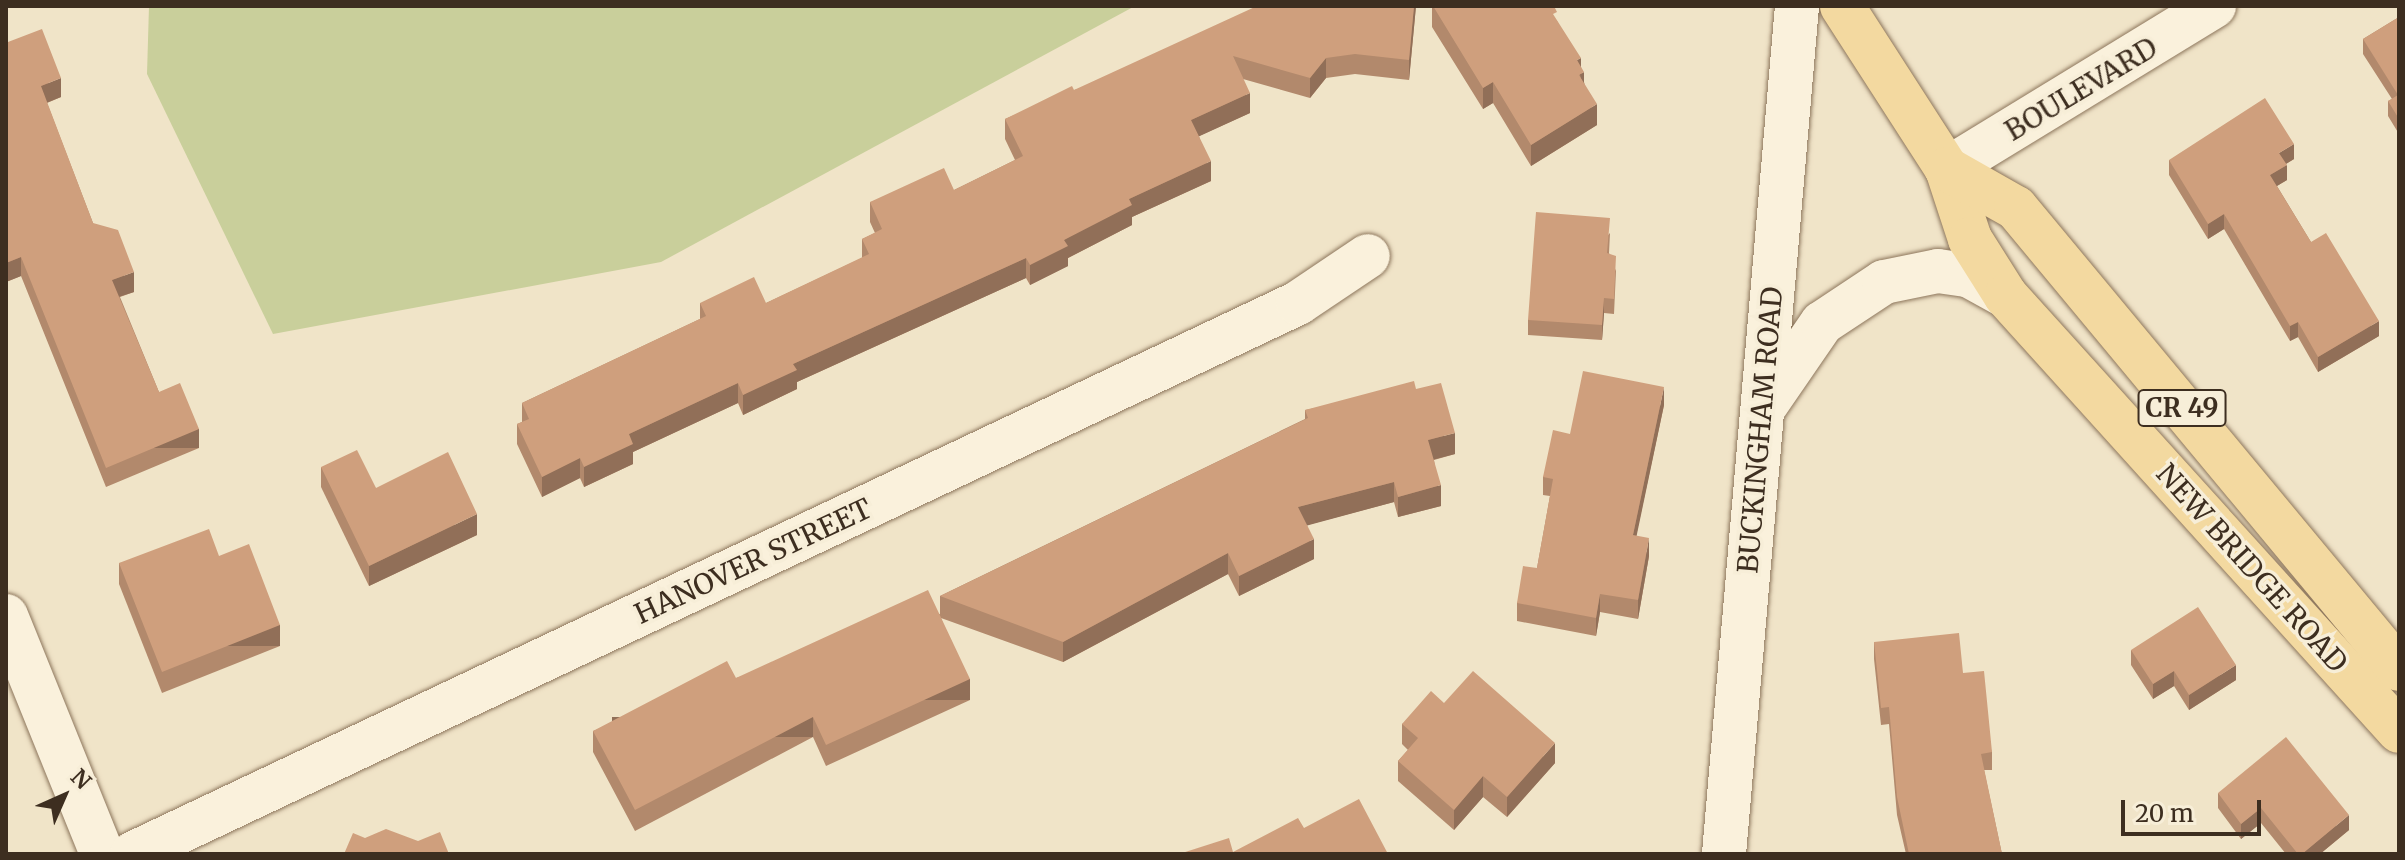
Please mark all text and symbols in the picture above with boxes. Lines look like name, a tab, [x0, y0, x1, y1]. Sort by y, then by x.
street label: BOULEVARD	[1999, 30, 2163, 148]
street label: BUCKINGHAM ROAD	[1731, 285, 1789, 575]
road number: CR 49	[2136, 386, 2228, 430]
street label: NEW BRIDGE ROAD	[2150, 457, 2354, 679]
street label: HANOVER STREET	[629, 491, 877, 631]
north arrow	[24, 756, 104, 836]
text: N	[65, 763, 97, 795]
scale bar	[2125, 784, 2265, 834]
text: 20 m	[2135, 798, 2194, 829]

